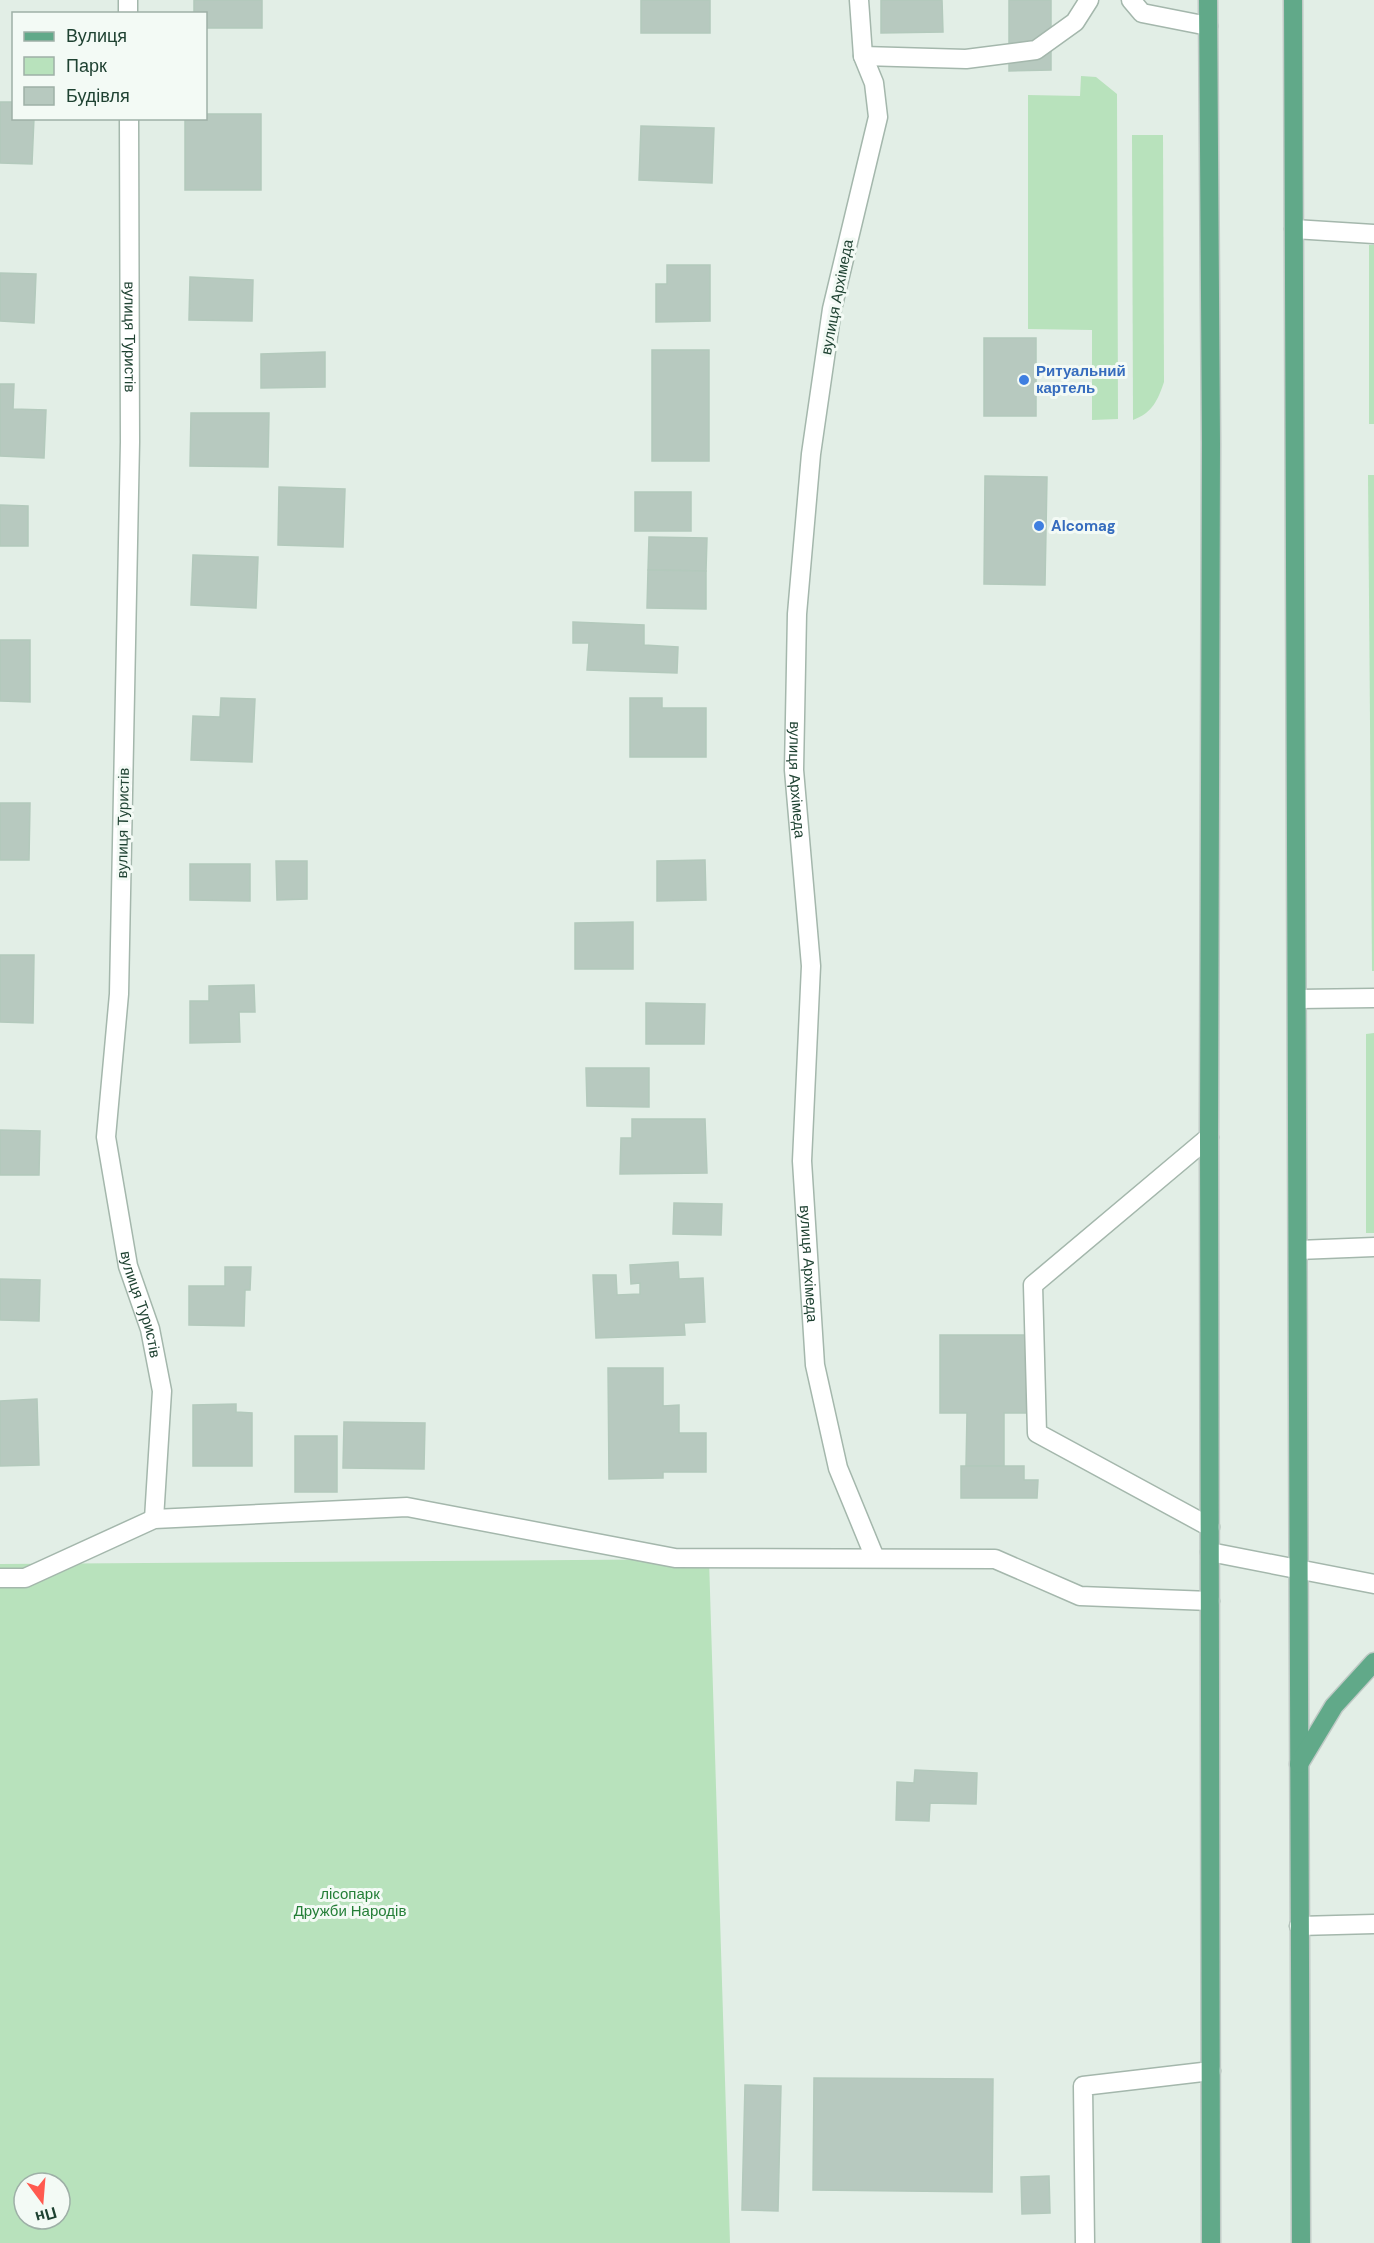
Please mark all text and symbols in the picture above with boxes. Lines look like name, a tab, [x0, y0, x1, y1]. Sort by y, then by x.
legend	[12, 12, 207, 120]
text: Вулиця	[66, 24, 127, 48]
text: Парк	[66, 54, 107, 78]
text: Будівля	[66, 84, 130, 108]
street label: вулиця Архімеда	[816, 237, 858, 356]
street label: вулиця Туристів	[120, 282, 140, 392]
place label: Ритуальний картель	[1036, 361, 1126, 398]
marker: Ритуальний картель	[1017, 373, 1031, 387]
place label: Alcomag	[1051, 516, 1116, 536]
marker: Alcomag	[1032, 519, 1046, 533]
street label: вулиця Архімеда	[784, 721, 810, 840]
street label: вулиця Туристів	[112, 767, 134, 879]
street label: вулиця Архімеда	[795, 1205, 822, 1323]
street label: вулиця Туристів	[116, 1250, 165, 1359]
park label: лісопарк Дружби Народів	[294, 1884, 406, 1921]
north arrow	[12, 2171, 72, 2231]
text: Пн	[33, 2202, 59, 2228]

